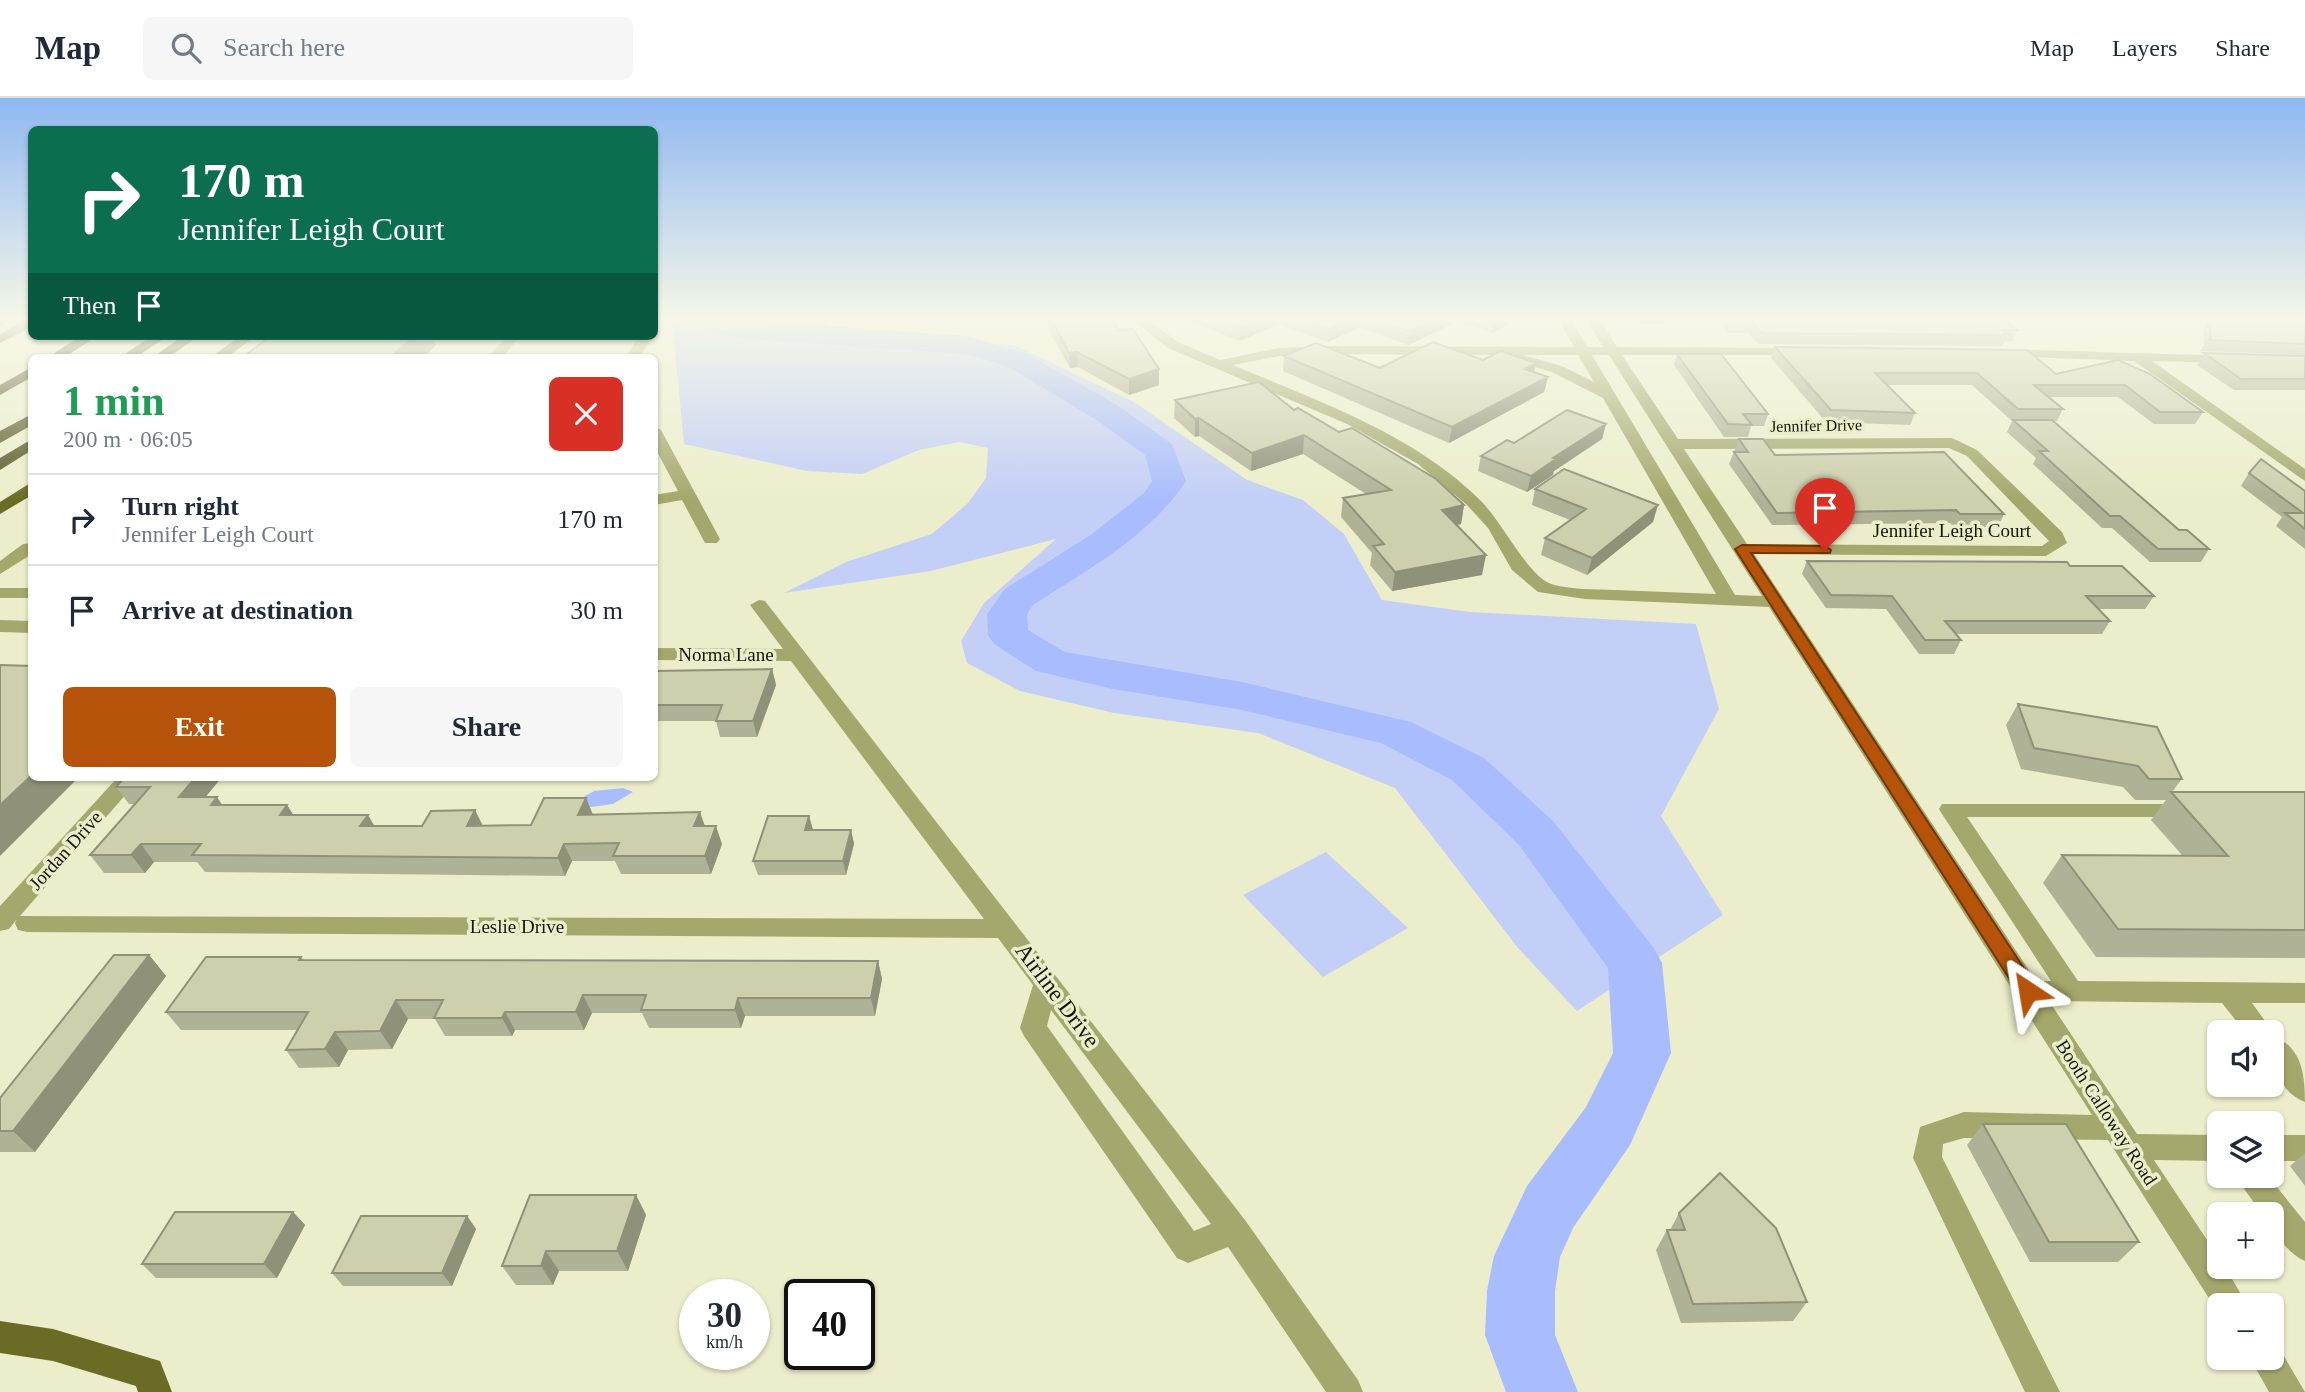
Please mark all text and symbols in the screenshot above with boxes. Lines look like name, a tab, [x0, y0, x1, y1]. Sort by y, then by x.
search box	[143, 17, 633, 80]
icon: search	[167, 29, 205, 67]
text: Map	[35, 30, 101, 66]
text: Search here	[223, 33, 345, 62]
text: Map	[2030, 35, 2074, 61]
text: Layers	[2112, 35, 2177, 61]
text: Share	[2215, 35, 2270, 61]
text: 170 m	[178, 153, 305, 208]
icon: right	[63, 154, 154, 245]
text: Jennifer Leigh Court	[178, 211, 445, 247]
icon: arrive	[130, 287, 168, 325]
text: Then	[63, 291, 116, 320]
button: close	[549, 377, 623, 451]
text: 1 min	[63, 378, 165, 424]
street label: Jennifer Drive	[1770, 416, 1862, 435]
text: 200 m · 06:05	[63, 427, 193, 452]
pin	[1795, 478, 1855, 550]
icon: arrive	[1806, 489, 1844, 527]
text: Turn right	[122, 492, 239, 521]
icon: right	[63, 501, 101, 539]
text: 170 m	[557, 505, 623, 534]
street label: Jennifer Leigh Court	[1873, 520, 2032, 541]
text: Jennifer Leigh Court	[122, 522, 314, 547]
icon: arrive	[63, 592, 101, 630]
text: Arrive at destination	[122, 596, 353, 625]
text: 30 m	[570, 596, 623, 625]
street label: Norma Lane	[678, 644, 774, 665]
button: Exit	[63, 687, 336, 767]
button: Share	[350, 687, 623, 767]
street label: Jordan Drive	[25, 807, 106, 894]
street label: Leslie Drive	[470, 916, 564, 937]
street label: Airline Drive	[1011, 939, 1105, 1052]
position arrow	[1991, 954, 2065, 1028]
map controls	[2207, 1020, 2284, 1370]
button: sound	[2207, 1020, 2284, 1097]
street label: Booth Calloway Road	[2052, 1036, 2162, 1189]
button: layers	[2207, 1111, 2284, 1188]
button: +	[2207, 1202, 2284, 1279]
speed limit sign: 40	[784, 1279, 875, 1370]
button: −	[2207, 1293, 2284, 1370]
text: 30	[707, 1296, 742, 1335]
text: km/h	[706, 1332, 743, 1352]

